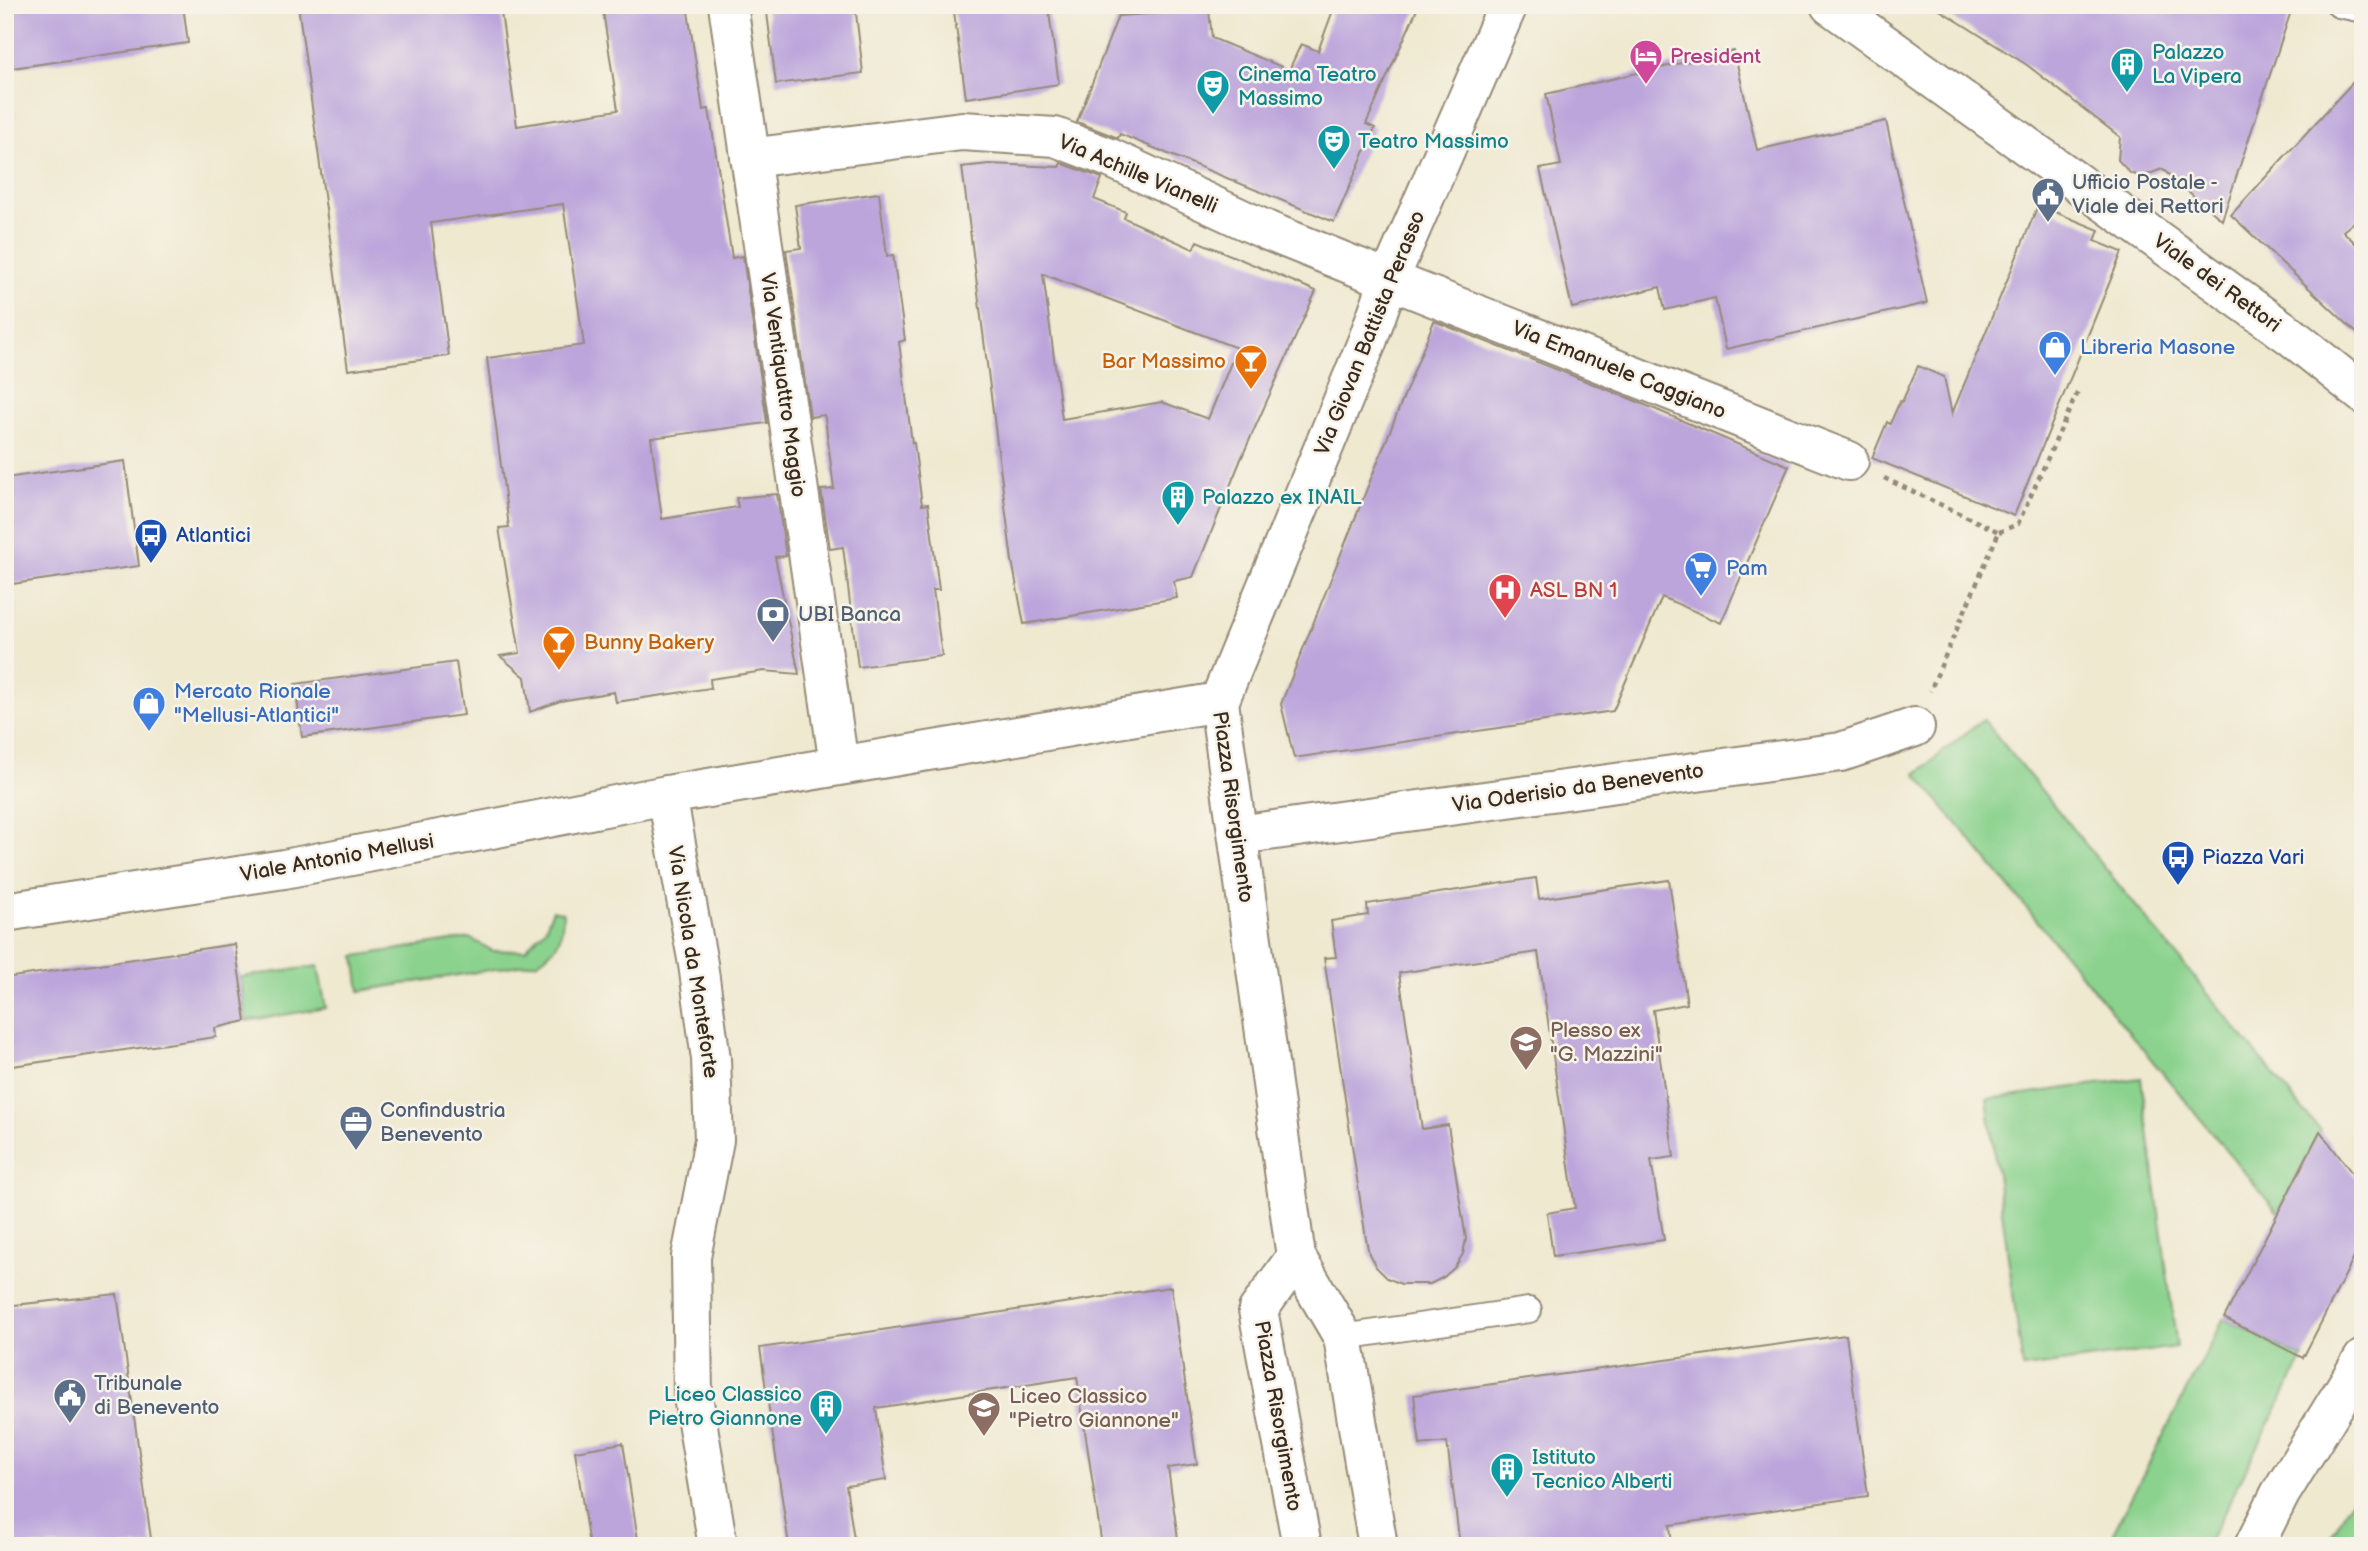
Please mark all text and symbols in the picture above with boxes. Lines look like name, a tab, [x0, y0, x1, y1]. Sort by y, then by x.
hotel icon: President	[1627, 37, 1665, 86]
place label: Palazzo La Vipera	[2152, 40, 2242, 89]
place label: President	[1670, 44, 1761, 69]
building icon: Palazzo La Vipera	[2108, 45, 2146, 94]
place label: Cinema Teatro Massimo	[1238, 62, 1377, 111]
theatre icon: Cinema Teatro Massimo	[1194, 67, 1232, 116]
theatre icon: Teatro Massimo	[1315, 122, 1353, 171]
street label: Via Achille Vianelli	[1055, 129, 1221, 219]
place label: Teatro Massimo	[1358, 129, 1509, 154]
place label: Ufficio Postale - Viale dei Rettori	[2072, 170, 2224, 219]
public building icon: Ufficio Postale - Viale dei Rettori	[2029, 175, 2067, 224]
street label: Via Giovan Battista Perasso	[1309, 207, 1431, 459]
street label: Viale dei Rettori	[2148, 228, 2286, 338]
street label: Via Ventiquattro Maggio	[755, 271, 811, 499]
street label: Via Emanuele Caggiano	[1508, 316, 1730, 424]
shop icon: Libreria Masone	[2036, 328, 2074, 377]
place label: Libreria Masone	[2080, 335, 2235, 360]
bar icon: Bar Massimo	[1232, 342, 1270, 391]
place label: Bar Massimo	[1101, 349, 1226, 374]
building icon: Palazzo ex INAIL	[1159, 478, 1197, 527]
place label: Palazzo ex INAIL	[1202, 485, 1362, 510]
bus stop icon: Atlantici	[132, 516, 170, 565]
place label: Atlantici	[176, 523, 251, 548]
supermarket icon: Pam	[1682, 549, 1720, 598]
place label: Pam	[1726, 556, 1768, 581]
hospital icon: ASL BN 1	[1486, 571, 1524, 620]
place label: ASL BN 1	[1530, 578, 1617, 603]
bank icon: UBI Banca	[754, 595, 792, 644]
place label: UBI Banca	[798, 602, 901, 627]
bar icon: Bunny Bakery	[540, 623, 578, 672]
place label: Bunny Bakery	[584, 630, 715, 655]
place label: Mercato Rionale "Mellusi-Atlantici"	[174, 679, 339, 728]
shop icon: Mercato Rionale "Mellusi-Atlantici"	[130, 684, 168, 733]
street label: Piazza Risorgimento	[1207, 710, 1259, 904]
street label: Via Oderisio da Benevento	[1451, 758, 1705, 818]
street label: Viale Antonio Mellusi	[238, 829, 436, 887]
bus stop icon: Piazza Vari	[2159, 838, 2197, 887]
street label: Via Nicola da Monteforte	[662, 844, 724, 1080]
place label: Piazza Vari	[2202, 845, 2304, 870]
place label: Plesso ex "G. Mazzini"	[1550, 1018, 1663, 1067]
school or university icon: Plesso ex "G. Mazzini"	[1507, 1023, 1545, 1072]
place label: Confindustria Benevento	[380, 1098, 506, 1147]
office icon: Confindustria Benevento	[337, 1103, 375, 1152]
street label: Piazza Risorgimento	[1249, 1319, 1307, 1513]
place label: Tribunale di Benevento	[94, 1371, 220, 1420]
public building icon: Tribunale di Benevento	[51, 1376, 89, 1425]
place label: Liceo Classico Pietro Giannone	[648, 1382, 802, 1431]
place label: Liceo Classico "Pietro Giannone"	[1009, 1384, 1179, 1433]
building icon: Liceo Classico Pietro Giannone	[807, 1387, 845, 1436]
school or university icon: Liceo Classico "Pietro Giannone"	[965, 1389, 1003, 1438]
place label: Istituto Tecnico Alberti	[1532, 1445, 1673, 1494]
building icon: Istituto Tecnico Alberti	[1488, 1450, 1526, 1499]

